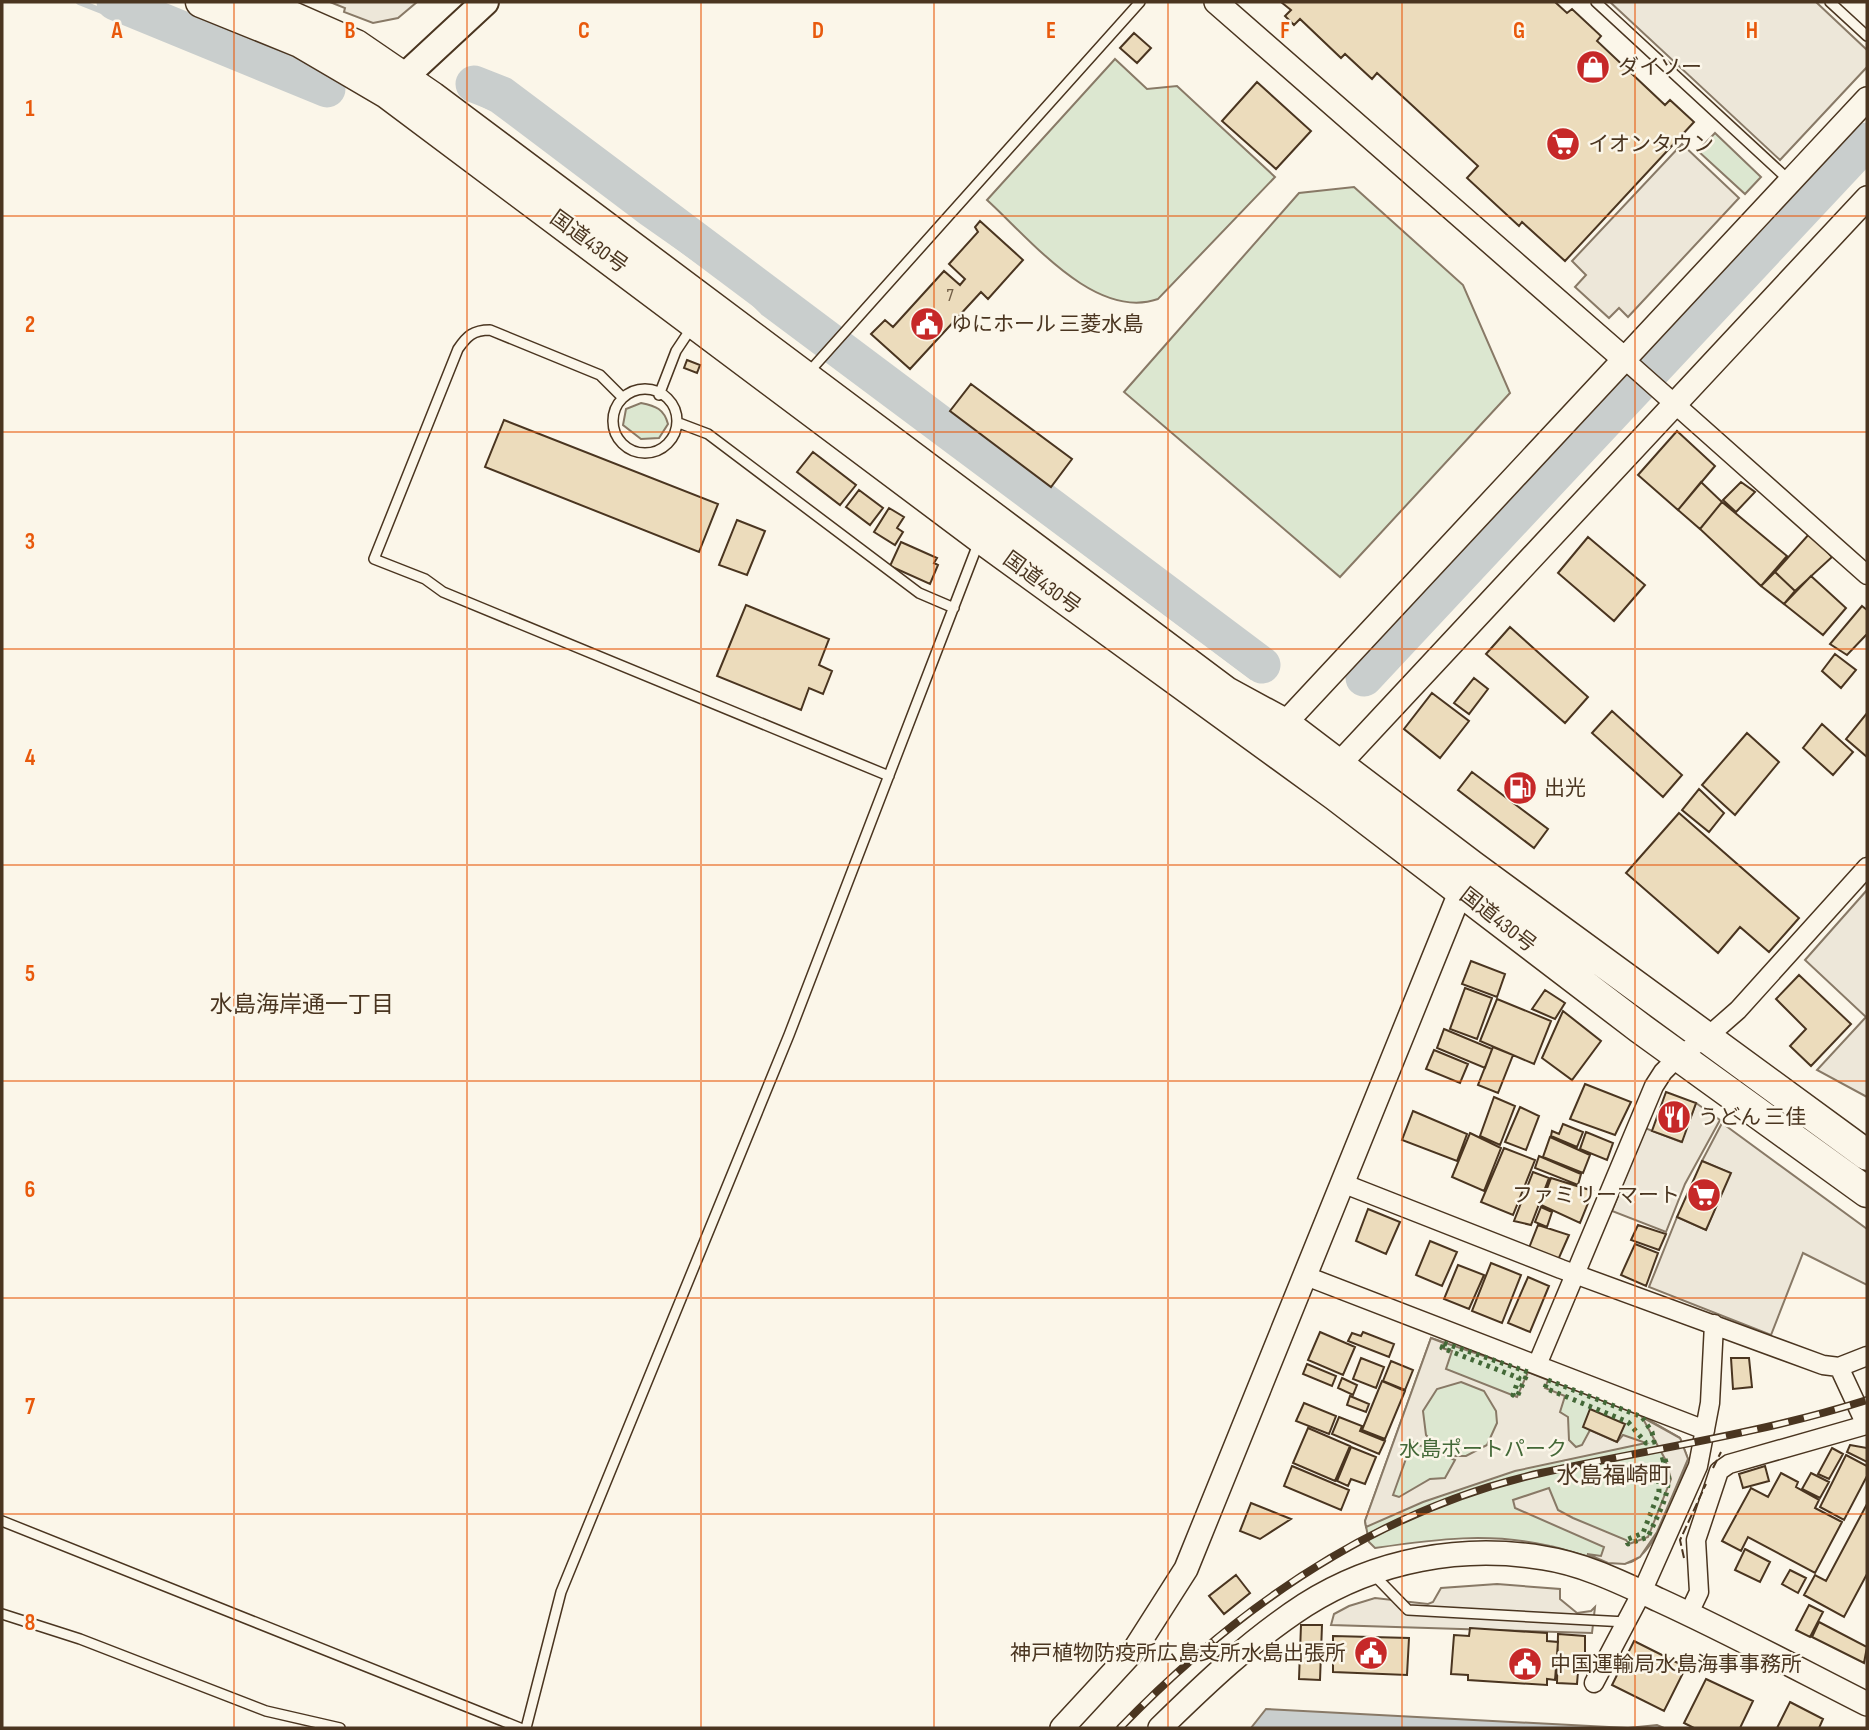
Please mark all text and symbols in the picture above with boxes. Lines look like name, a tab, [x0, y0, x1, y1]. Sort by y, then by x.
text: A	[111, 17, 124, 45]
text: B	[345, 17, 356, 45]
text: C	[578, 17, 590, 45]
text: D	[812, 17, 824, 45]
text: E	[1046, 17, 1056, 45]
text: F	[1280, 17, 1290, 45]
text: G	[1513, 17, 1525, 45]
text: H	[1746, 17, 1758, 45]
shop icon: ダイソー	[1574, 48, 1612, 86]
place label: ダイソー	[1618, 55, 1702, 80]
text: 1	[25, 95, 35, 123]
supermarket icon: イオンタウン	[1544, 125, 1582, 163]
place label: イオンタウン	[1588, 132, 1714, 157]
street label: 国道430号	[545, 205, 633, 279]
house number: 7	[946, 285, 954, 306]
public building icon: ゆにホール 三菱水島	[908, 305, 946, 343]
text: 2	[25, 311, 35, 339]
place label: ゆにホール 三菱水島	[951, 312, 1143, 337]
text: 3	[25, 528, 35, 556]
street label: 国道430号	[998, 546, 1086, 620]
text: 4	[25, 744, 36, 772]
fuel station icon: 出光	[1501, 769, 1539, 807]
place label: 出光	[1544, 776, 1586, 801]
street label: 国道430号	[1455, 882, 1541, 958]
text: 5	[25, 960, 35, 988]
district label: 水島海岸通一丁目	[210, 991, 394, 1019]
restaurant icon: うどん 三佳	[1655, 1098, 1693, 1136]
place label: うどん 三佳	[1698, 1105, 1806, 1130]
text: 6	[25, 1176, 35, 1204]
supermarket icon: ファミリーマート	[1685, 1176, 1723, 1214]
place label: ファミリーマート	[1512, 1183, 1680, 1208]
text: 7	[25, 1393, 35, 1421]
park label: 水島ポートパーク	[1399, 1437, 1567, 1462]
district label: 水島福崎町	[1557, 1462, 1672, 1490]
text: 8	[25, 1609, 36, 1637]
public building icon: 神戸植物防疫所広島支所水島出張所	[1352, 1634, 1390, 1672]
place label: 神戸植物防疫所広島支所水島出張所	[1010, 1641, 1346, 1666]
public building icon: 中国運輸局水島海事事務所	[1506, 1645, 1544, 1683]
place label: 中国運輸局水島海事事務所	[1550, 1652, 1802, 1677]

